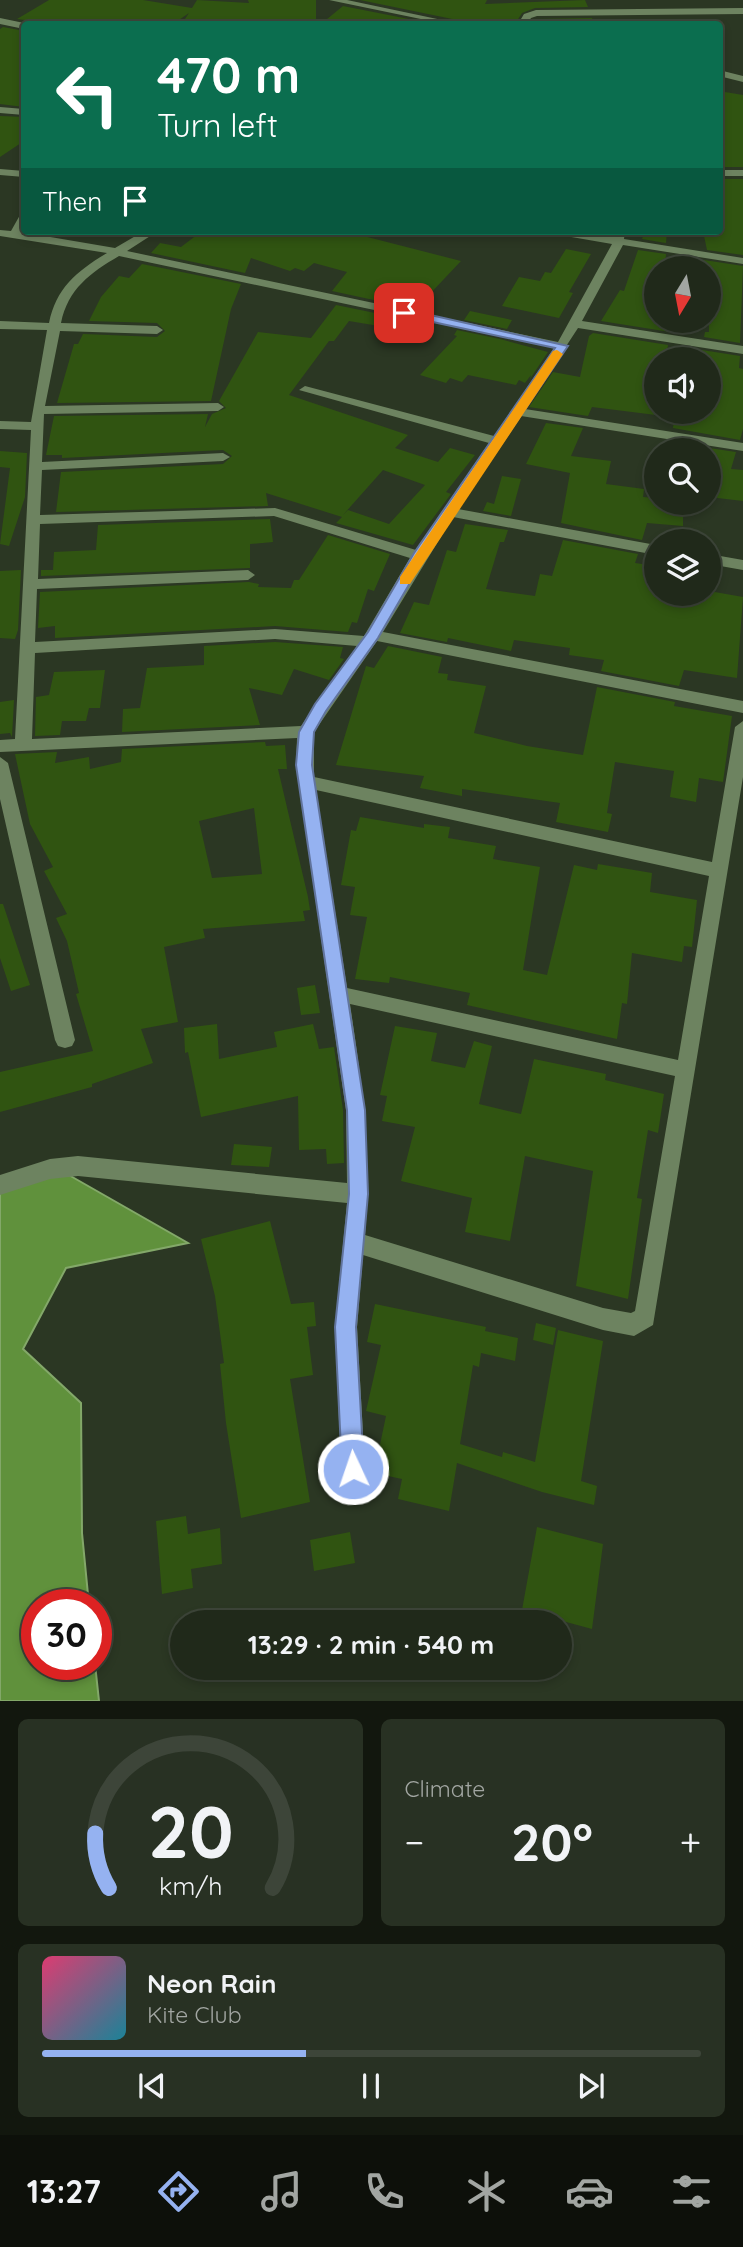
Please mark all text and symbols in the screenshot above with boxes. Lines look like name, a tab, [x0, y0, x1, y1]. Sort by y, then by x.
text: 470 m	[157, 44, 300, 105]
icon: left	[42, 49, 133, 140]
text: Turn left	[157, 105, 278, 145]
icon: arrive	[116, 182, 154, 220]
text: Then	[42, 185, 102, 218]
north arrow	[644, 256, 721, 332]
map controls	[644, 256, 721, 606]
pin	[374, 283, 434, 343]
icon: arrive	[385, 294, 423, 332]
button: sound	[644, 347, 721, 424]
button: search	[644, 438, 721, 515]
button: layers	[644, 529, 721, 606]
position arrow	[316, 1432, 390, 1506]
speed limit sign: 30	[21, 1589, 112, 1680]
text: 13:29 · 2 min · 540 m	[248, 1628, 494, 1661]
text: Climate	[405, 1774, 485, 1803]
text: 20	[147, 1786, 233, 1877]
text: 20°	[511, 1809, 593, 1874]
text: −	[405, 1818, 424, 1866]
text: +	[680, 1818, 701, 1866]
text: km/h	[159, 1870, 222, 1901]
text: Neon Rain	[147, 1967, 276, 2000]
text: Kite Club	[147, 2000, 242, 2029]
icon: previous	[133, 2067, 171, 2105]
icon: pause	[352, 2067, 390, 2105]
icon: next	[572, 2067, 610, 2105]
icon: directions	[154, 2167, 203, 2216]
icon: music	[257, 2167, 306, 2216]
icon: phone	[360, 2167, 409, 2216]
icon: climate	[462, 2167, 511, 2216]
icon: car	[565, 2167, 614, 2216]
icon: filters	[667, 2167, 716, 2216]
text: 13:27	[27, 2171, 101, 2211]

